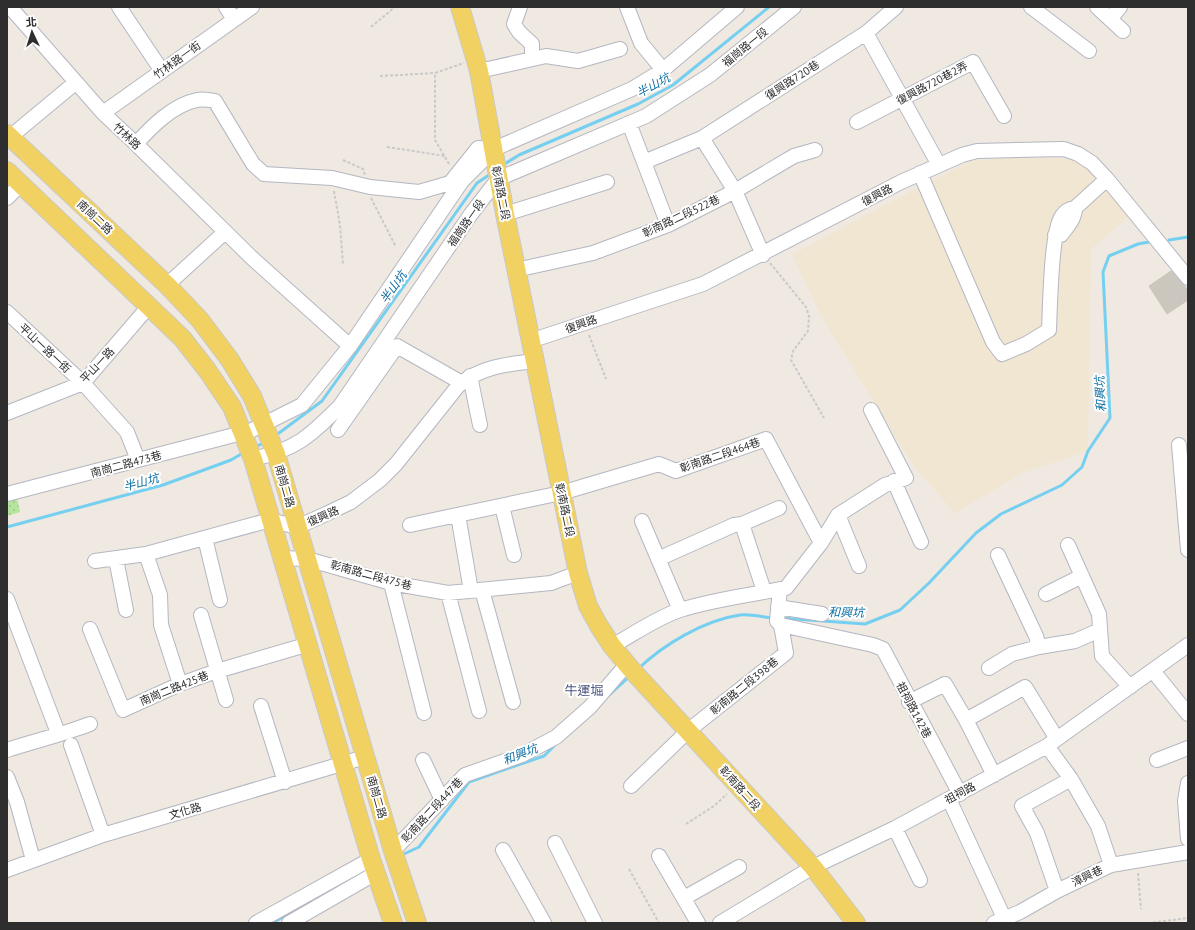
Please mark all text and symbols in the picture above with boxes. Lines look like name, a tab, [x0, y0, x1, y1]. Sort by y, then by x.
north arrow	[12, 12, 52, 52]
text: 北	[25, 15, 37, 29]
street label: 福崗路一段	[719, 24, 771, 70]
street label: 竹林路一街	[151, 38, 203, 82]
street label: 復興路720巷	[762, 57, 822, 103]
street label: 復興路720巷2弄	[894, 58, 970, 108]
water label: 半山坑	[634, 69, 674, 100]
street label: 竹林路	[110, 120, 144, 152]
street label: 彰南路二段	[489, 165, 513, 221]
street label: 復興路	[859, 181, 895, 209]
street label: 彰南路二段522巷	[640, 192, 722, 240]
street label: 福崗路一段	[444, 196, 488, 250]
street label: 南崗二路	[74, 197, 116, 237]
water label: 半山坑	[377, 266, 411, 306]
street label: 復興路	[563, 312, 599, 336]
street label: 平山一路一街	[16, 320, 74, 376]
street label: 平山一路	[77, 344, 117, 386]
water label: 和興坑	[1091, 374, 1108, 412]
street label: 彰南路二段464巷	[678, 435, 762, 475]
street label: 南崗二路473巷	[89, 448, 163, 480]
street label: 南崗二路	[272, 463, 298, 509]
water label: 半山坑	[122, 470, 162, 494]
street label: 彰南路二段	[552, 482, 578, 538]
street label: 復興路	[305, 503, 341, 529]
street label: 彰南路二段475巷	[329, 557, 413, 593]
water label: 和興坑	[828, 604, 866, 620]
street label: 彰南路二段398巷	[707, 654, 781, 718]
street label: 南崗二路425巷	[138, 668, 210, 708]
street label: 祖祠路142巷	[893, 679, 935, 741]
district label: 牛運堀	[564, 682, 604, 699]
water label: 和興坑	[501, 740, 541, 767]
street label: 彰南路二段	[716, 763, 764, 813]
street label: 南崗二路	[364, 774, 390, 820]
street label: 彰南路二段447巷	[398, 775, 466, 845]
street label: 祖祠路	[942, 779, 978, 807]
street label: 文化路	[167, 800, 203, 822]
street label: 漳興巷	[1069, 862, 1105, 890]

